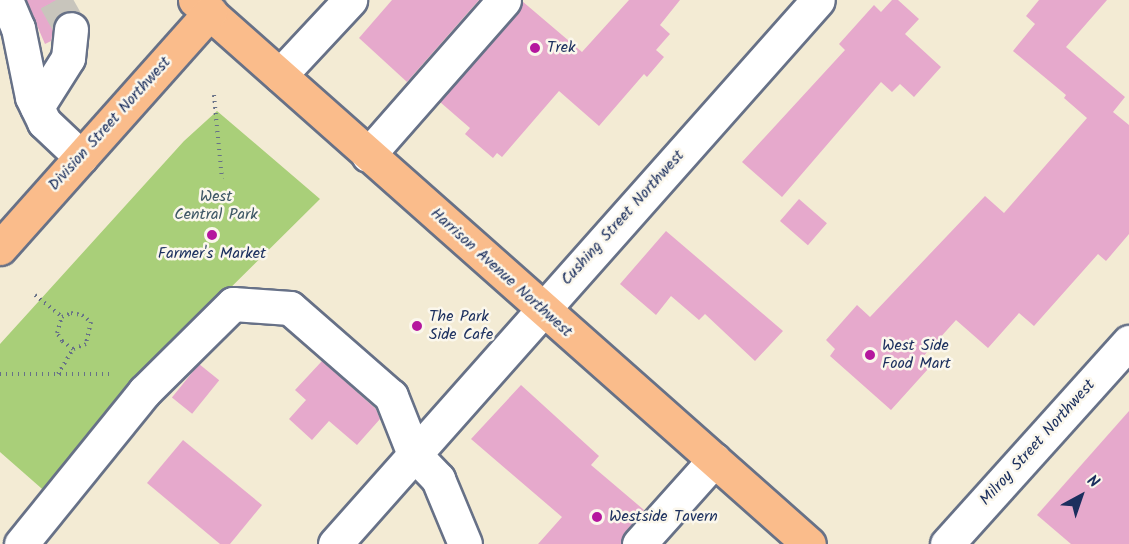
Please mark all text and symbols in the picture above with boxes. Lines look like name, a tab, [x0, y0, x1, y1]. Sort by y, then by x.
place label: Trek	[547, 38, 576, 58]
marker: Trek	[528, 41, 542, 55]
street label: Division Street Northwest	[45, 53, 175, 195]
street label: Cushing Street Northwest	[557, 147, 689, 289]
park label: West Central Park	[174, 187, 258, 225]
street label: Harrison Avenue Northwest	[426, 204, 576, 342]
marker: Farmer's Market	[205, 228, 219, 242]
place label: Farmer's Market	[158, 244, 266, 264]
place label: The Park Side Cafe	[429, 307, 493, 345]
marker: The Park Side Cafe	[410, 319, 424, 333]
place label: West Side Food Mart	[882, 336, 951, 374]
marker: West Side Food Mart	[863, 348, 877, 362]
street label: Milroy Street Northwest	[976, 376, 1100, 510]
north arrow	[1051, 466, 1111, 526]
place label: Westside Tavern	[609, 507, 718, 527]
marker: Westside Tavern	[590, 510, 604, 524]

